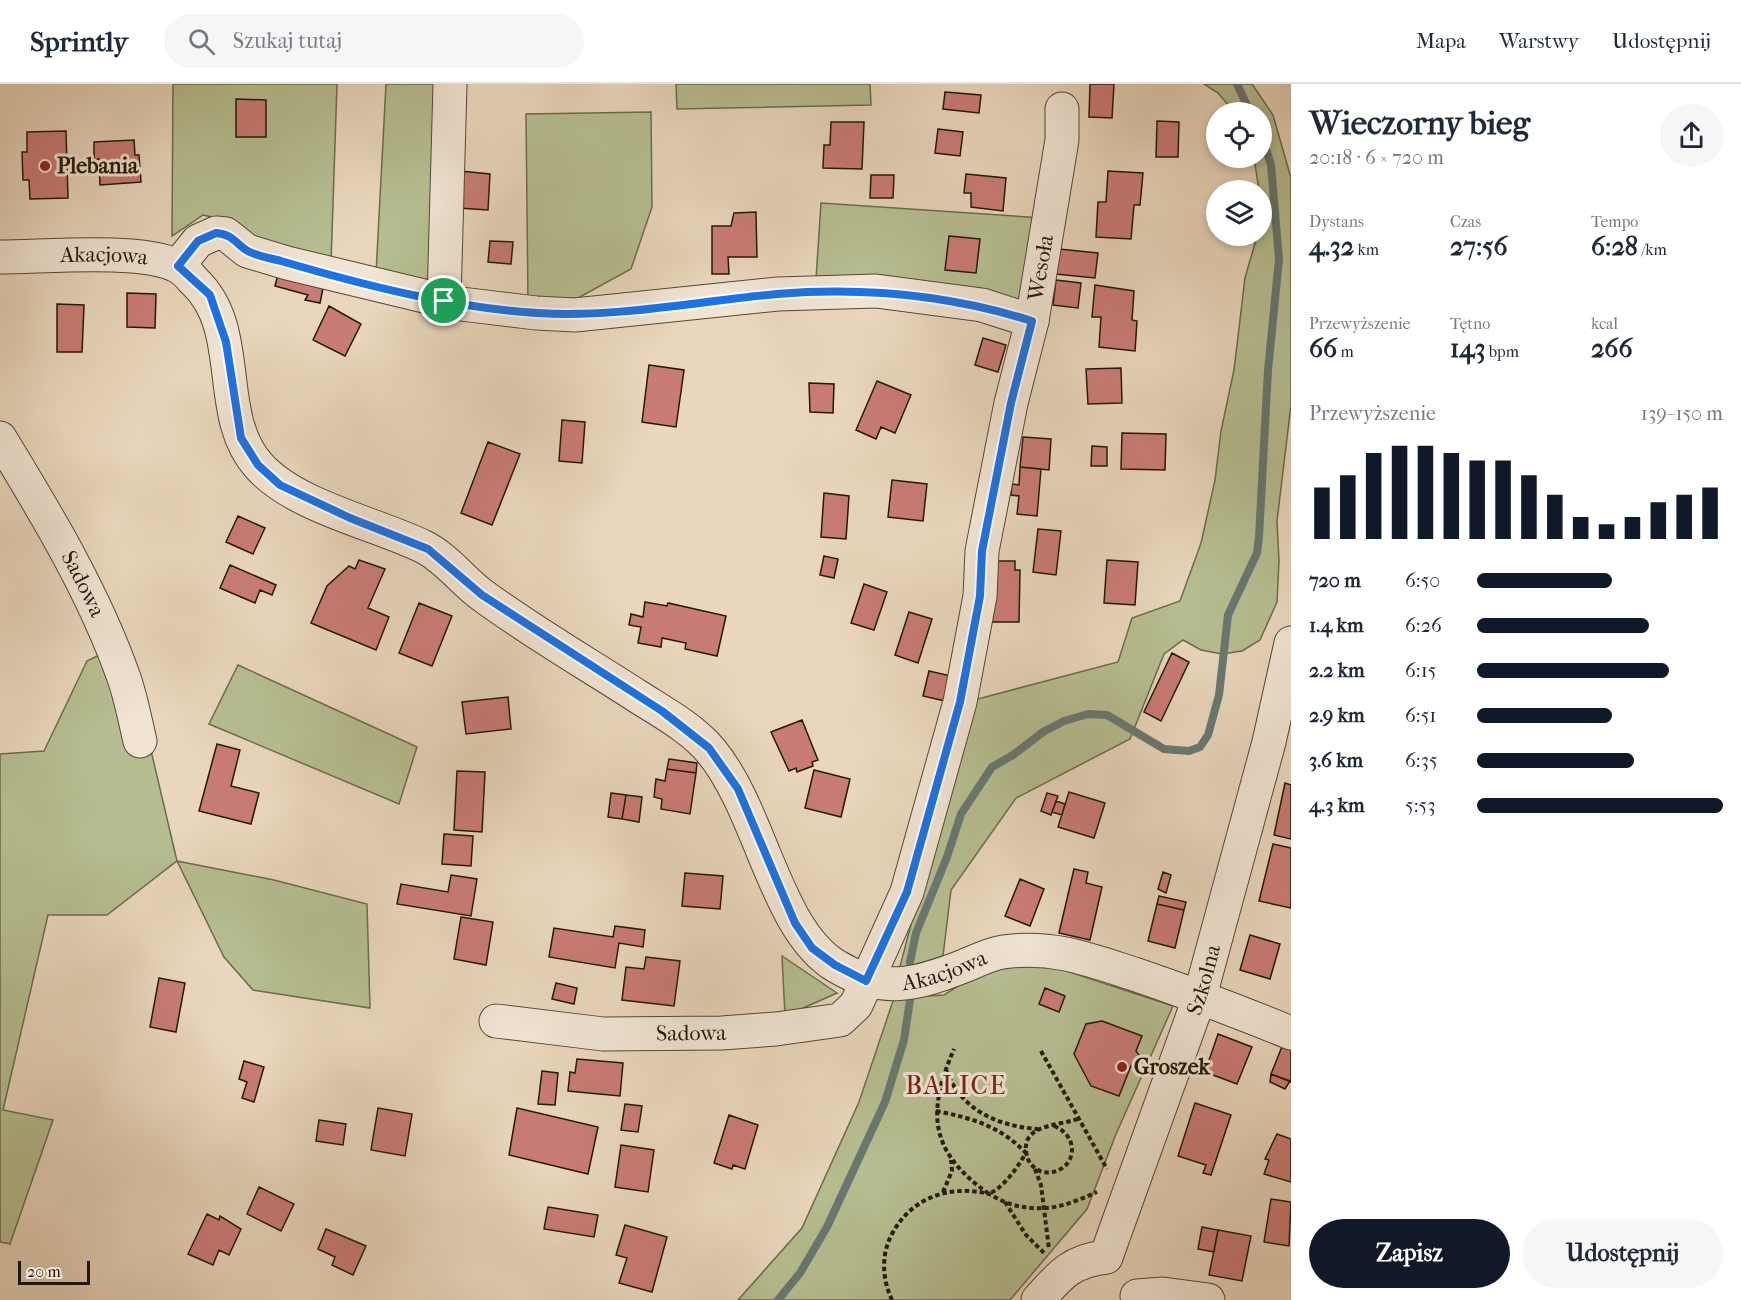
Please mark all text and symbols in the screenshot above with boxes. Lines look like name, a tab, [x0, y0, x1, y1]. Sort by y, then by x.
search box	[164, 14, 584, 68]
text: Sprintly	[30, 25, 128, 58]
icon: search	[185, 25, 218, 58]
text: Szukaj tutaj	[233, 28, 342, 54]
text: Mapa	[1416, 29, 1466, 53]
text: Warstwy	[1499, 29, 1579, 53]
text: Udostępnij	[1612, 29, 1711, 53]
map controls	[1206, 102, 1272, 246]
button: locate	[1206, 102, 1272, 168]
text: Wieczorny bieg	[1309, 104, 1530, 143]
button: share	[1660, 104, 1723, 167]
text: 20:18 · 6 × 720 m	[1309, 146, 1444, 169]
place label: Plebania	[57, 153, 139, 179]
marker: Plebania	[38, 159, 52, 173]
button: layers	[1206, 180, 1272, 246]
text: Dystans	[1309, 212, 1364, 231]
text: Czas	[1450, 212, 1481, 231]
text: Tempo	[1591, 212, 1638, 231]
text: 4.32	[1309, 231, 1354, 262]
text: 27:56	[1450, 231, 1508, 262]
text: 6:28	[1591, 231, 1638, 262]
street label: Wesoła	[1022, 232, 1059, 304]
text: km	[1354, 240, 1379, 259]
text: /km	[1638, 240, 1667, 259]
street label: Akacjowa	[59, 242, 150, 271]
pin	[418, 275, 469, 326]
icon: arrive	[427, 284, 460, 317]
text: Przewyższenie	[1309, 314, 1411, 333]
text: Tętno	[1450, 314, 1490, 333]
text: kcal	[1591, 314, 1618, 333]
text: 66	[1309, 333, 1337, 364]
text: 143	[1450, 333, 1485, 364]
text: 266	[1591, 333, 1633, 364]
text: m	[1337, 342, 1354, 361]
text: bpm	[1485, 342, 1519, 361]
text: Przewyższenie	[1309, 402, 1436, 425]
text: 139–150 m	[1641, 402, 1723, 425]
street label: Sadowa	[56, 546, 111, 622]
text: 720 m	[1309, 569, 1361, 592]
text: 6:50	[1405, 569, 1440, 592]
text: 1.4 km	[1309, 614, 1364, 637]
text: 6:26	[1405, 614, 1442, 637]
text: 2.2 km	[1309, 659, 1365, 682]
text: 6:15	[1405, 659, 1436, 682]
text: 2.9 km	[1309, 704, 1365, 727]
text: 6:51	[1405, 704, 1436, 727]
text: 3.6 km	[1309, 749, 1363, 772]
text: 6:35	[1405, 749, 1438, 772]
text: 4.3 km	[1309, 794, 1365, 817]
text: 5:53	[1405, 794, 1435, 817]
street label: Szkolna	[1181, 941, 1227, 1019]
street label: Akacjowa	[899, 944, 991, 997]
street label: Sadowa	[656, 1020, 727, 1047]
place label: Groszek	[1134, 1054, 1211, 1080]
marker: Groszek	[1115, 1060, 1129, 1074]
district label: BALICE	[905, 1070, 1007, 1101]
button: Zapisz	[1309, 1219, 1510, 1288]
button: Udostępnij	[1522, 1219, 1723, 1288]
scale bar	[18, 1258, 90, 1286]
text: 20 m	[27, 1262, 61, 1281]

